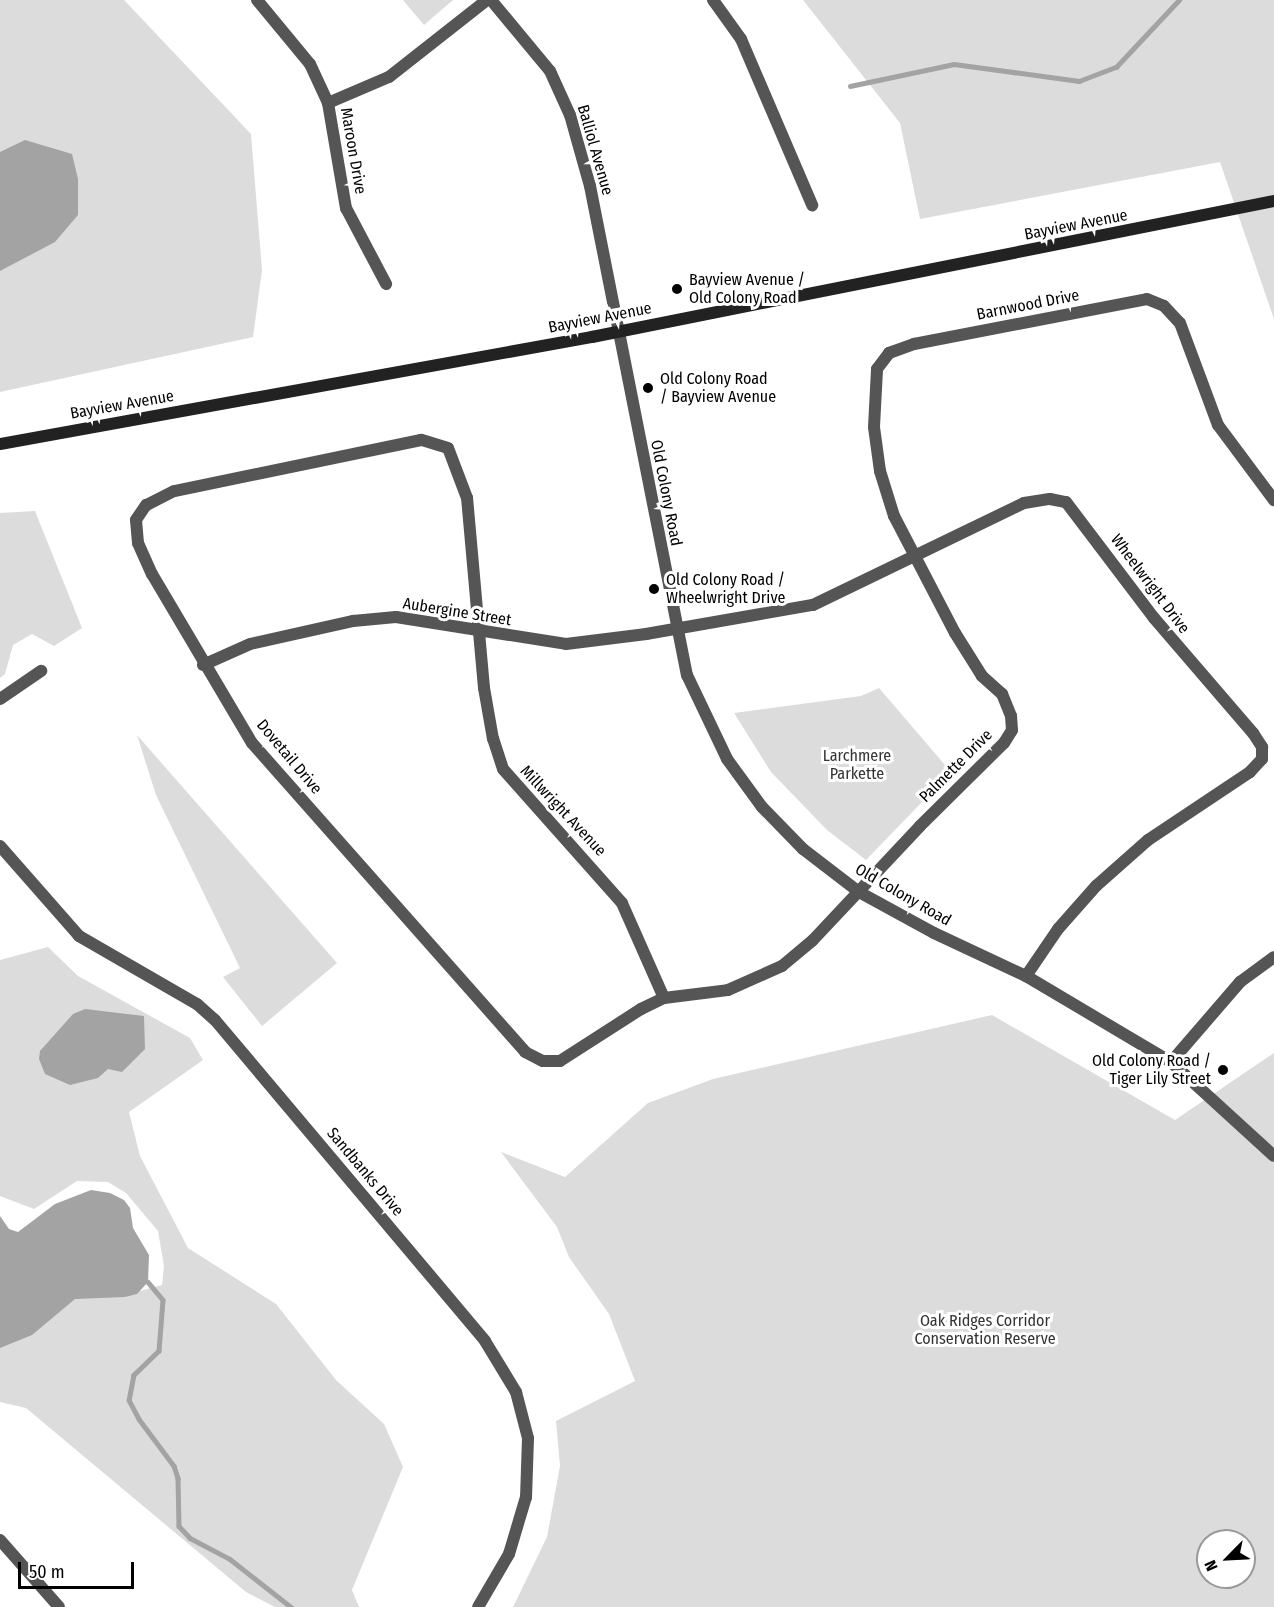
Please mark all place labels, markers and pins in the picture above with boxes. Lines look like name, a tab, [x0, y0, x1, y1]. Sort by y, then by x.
place label: Bayview Avenue / Old Colony Road	[689, 270, 805, 308]
marker: Bayview Avenue / Old Colony Road	[670, 282, 684, 296]
place label: Old Colony Road / Bayview Avenue	[660, 369, 776, 407]
marker: Old Colony Road / Bayview Avenue	[641, 381, 655, 395]
place label: Old Colony Road / Wheelwright Drive	[666, 570, 785, 608]
marker: Old Colony Road / Wheelwright Drive	[647, 582, 661, 596]
place label: Old Colony Road / Tiger Lily Street	[1092, 1051, 1211, 1089]
marker: Old Colony Road / Tiger Lily Street	[1216, 1063, 1230, 1077]

